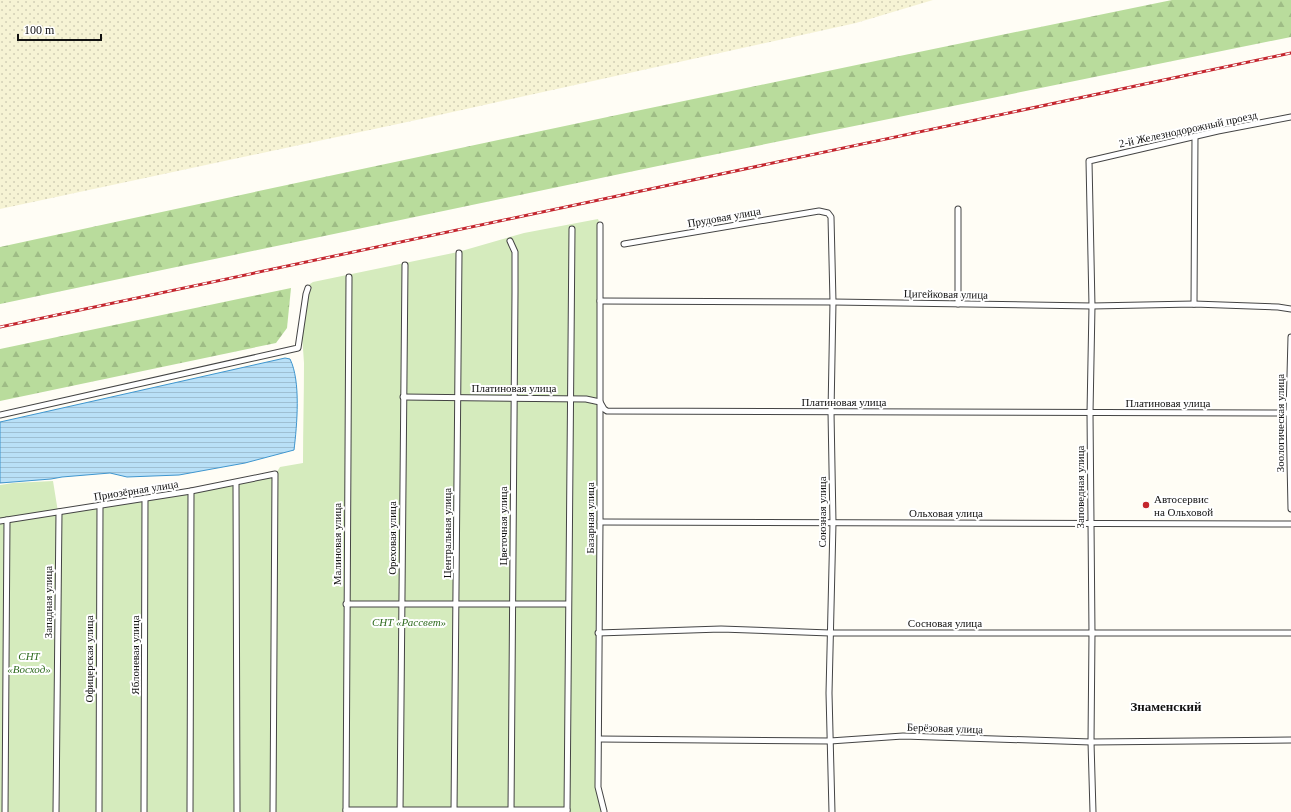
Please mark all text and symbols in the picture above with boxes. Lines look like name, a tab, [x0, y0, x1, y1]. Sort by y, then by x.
scale bar	[18, 16, 101, 42]
text: 100 m	[24, 23, 55, 37]
street label: 2-й Железнодорожный проезд	[1118, 108, 1259, 150]
street label: Прудовая улица	[686, 205, 762, 229]
street label: Цигейковая улица	[904, 287, 988, 301]
street label: Зоологическая улица	[1274, 374, 1286, 472]
street label: Платиновая улица	[471, 382, 557, 394]
street label: Платиновая улица	[801, 396, 887, 408]
street label: Платиновая улица	[1125, 397, 1211, 409]
street label: Заповедная улица	[1074, 445, 1086, 528]
street label: Союзная улица	[816, 476, 828, 548]
street label: Приозёрная улица	[93, 477, 179, 503]
street label: Базарная улица	[584, 482, 596, 554]
street label: Цветочная улица	[497, 486, 509, 566]
street label: Центральная улица	[441, 488, 453, 578]
place label: Автосервис на Ольховой	[1154, 493, 1213, 518]
marker: Автосервис на Ольховой	[1141, 500, 1151, 510]
street label: Ореховая улица	[386, 501, 398, 575]
street label: Малиновая улица	[331, 503, 343, 585]
street label: Ольховая улица	[909, 507, 983, 519]
street label: Западная улица	[42, 566, 54, 638]
street label: Офицерская улица	[83, 615, 95, 703]
street label: Яблоневая улица	[129, 615, 141, 695]
park label: СНТ «Рассвет»	[372, 616, 446, 628]
street label: Сосновая улица	[908, 617, 982, 629]
park label: СНТ «Восход»	[7, 650, 51, 675]
district label: Знаменский	[1130, 699, 1202, 714]
street label: Берёзовая улица	[907, 721, 983, 735]

